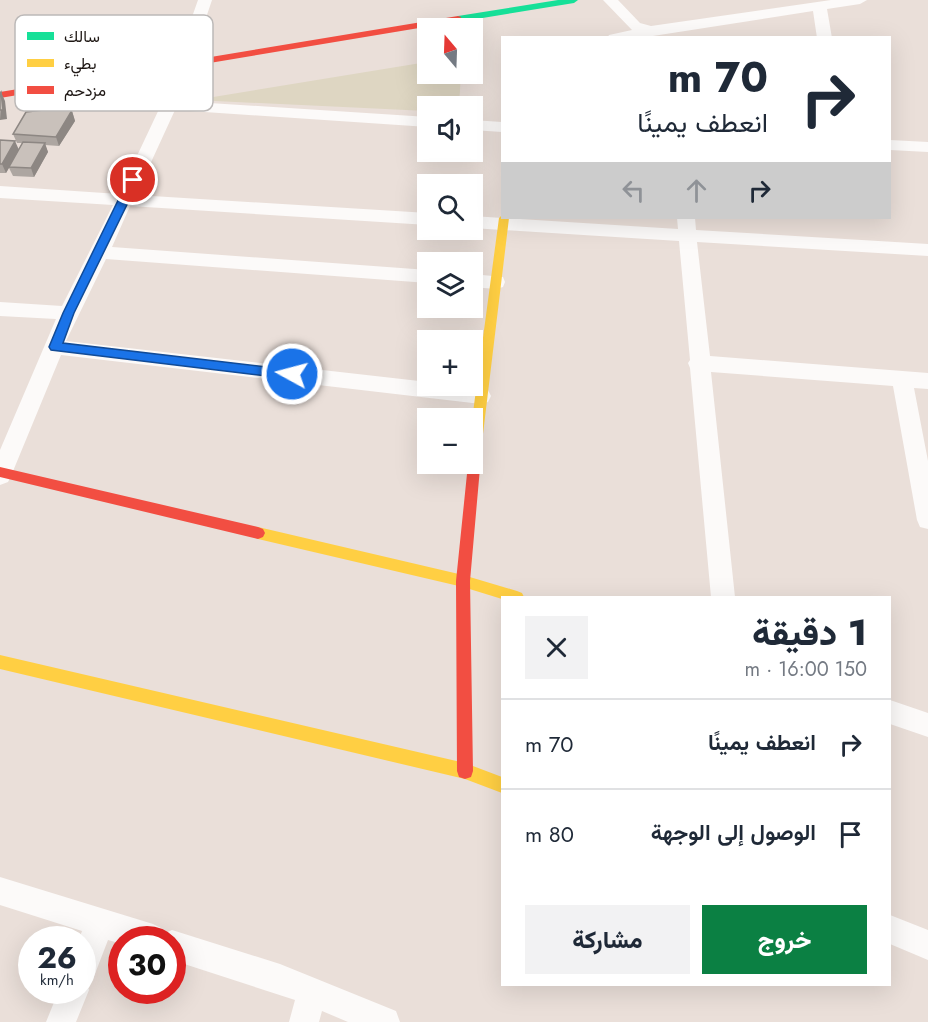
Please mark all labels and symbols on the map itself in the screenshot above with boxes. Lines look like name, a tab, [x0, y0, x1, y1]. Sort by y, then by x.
legend	[15, 15, 213, 111]
north arrow	[417, 18, 483, 84]
text: سالك	[64, 25, 100, 48]
text: بطيء	[64, 52, 96, 77]
text: مزدحم	[64, 79, 106, 102]
pin	[107, 154, 158, 205]
position arrow	[260, 342, 324, 406]
speed limit sign: 30	[108, 926, 186, 1004]

